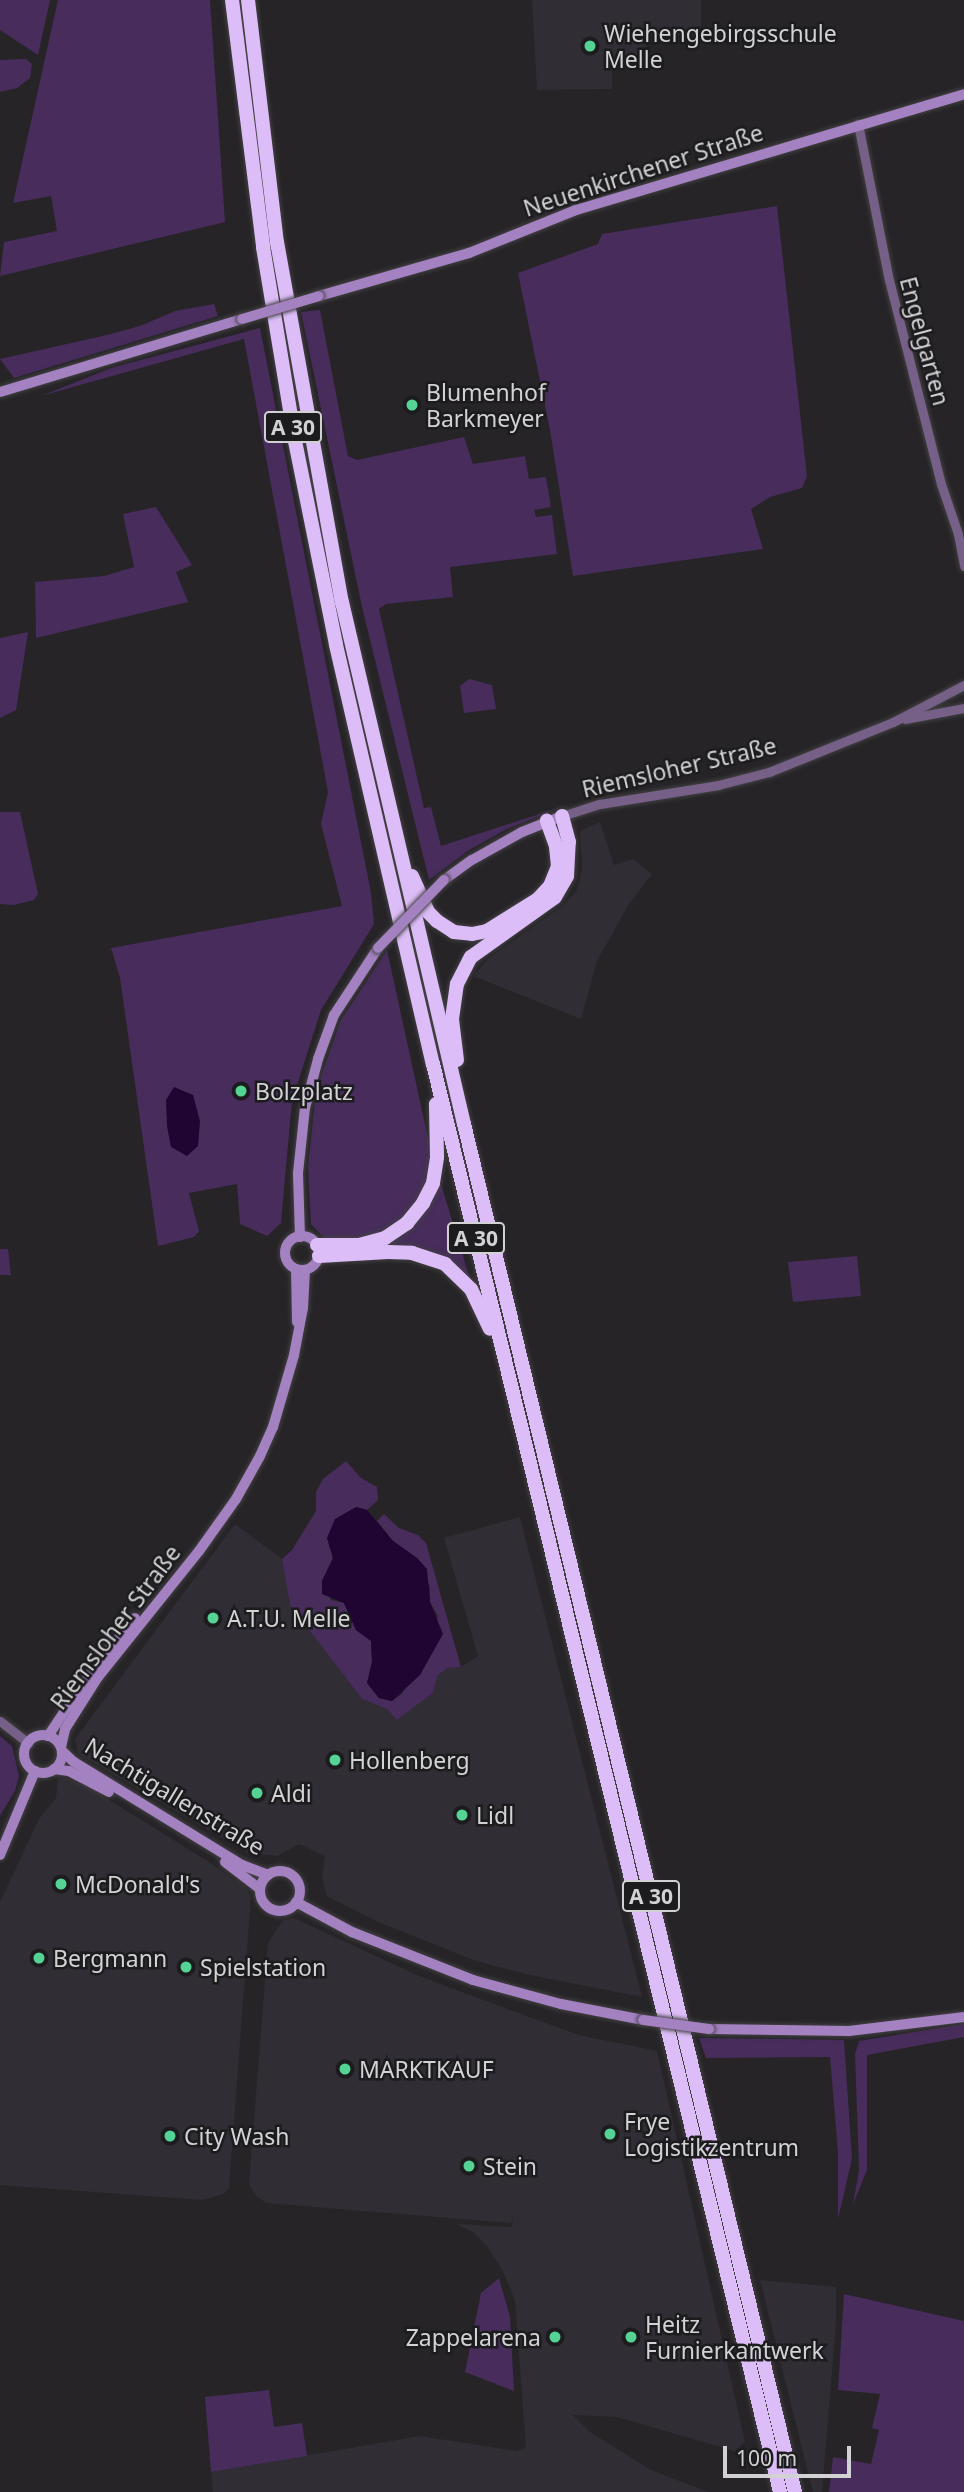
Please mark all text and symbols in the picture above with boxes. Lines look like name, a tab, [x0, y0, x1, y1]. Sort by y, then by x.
place label: Wiehengebirgsschule Melle	[604, 19, 837, 73]
marker: Wiehengebirgsschule Melle	[582, 38, 598, 54]
street label: Neuenkirchener Straße	[520, 118, 766, 222]
street label: Engelgarten	[895, 274, 955, 408]
place label: Blumenhof Barkmeyer	[426, 378, 546, 432]
marker: Blumenhof Barkmeyer	[404, 397, 420, 413]
road number: A 30	[263, 410, 323, 444]
street label: Riemsloher Straße	[579, 731, 779, 803]
place label: Bolzplatz	[255, 1077, 353, 1105]
marker: Bolzplatz	[233, 1083, 249, 1099]
road number: A 30	[446, 1220, 506, 1256]
street label: Riemsloher Straße	[44, 1539, 186, 1715]
place label: A.T.U. Melle	[227, 1604, 351, 1632]
marker: A.T.U. Melle	[205, 1610, 221, 1626]
street label: Nachtigallenstraße	[80, 1731, 270, 1861]
place label: Hollenberg	[349, 1746, 470, 1774]
marker: Hollenberg	[327, 1752, 343, 1768]
place label: Aldi	[271, 1779, 312, 1807]
marker: Aldi	[249, 1785, 265, 1801]
place label: Lidl	[476, 1801, 514, 1829]
marker: Lidl	[454, 1807, 470, 1823]
place label: McDonald's	[75, 1870, 200, 1898]
marker: McDonald's	[53, 1876, 69, 1892]
road number: A 30	[621, 1878, 681, 1913]
place label: Bergmann	[53, 1944, 167, 1972]
marker: Bergmann	[31, 1950, 47, 1966]
place label: Spielstation	[200, 1953, 326, 1981]
marker: Spielstation	[178, 1959, 194, 1975]
place label: MARKTKAUF	[359, 2055, 494, 2083]
marker: MARKTKAUF	[337, 2061, 353, 2077]
place label: Frye Logistikzentrum	[624, 2107, 799, 2161]
place label: City Wash	[184, 2122, 290, 2150]
marker: Frye Logistikzentrum	[602, 2126, 618, 2142]
marker: City Wash	[162, 2128, 178, 2144]
place label: Stein	[483, 2152, 537, 2180]
marker: Stein	[461, 2158, 477, 2174]
place label: Heitz Furnierkantwerk	[645, 2310, 824, 2364]
place label: Zappelarena	[406, 2323, 541, 2351]
marker: Zappelarena	[547, 2329, 563, 2345]
marker: Heitz Furnierkantwerk	[623, 2329, 639, 2345]
scale bar	[726, 2432, 854, 2476]
text: 100 m	[736, 2444, 797, 2472]

